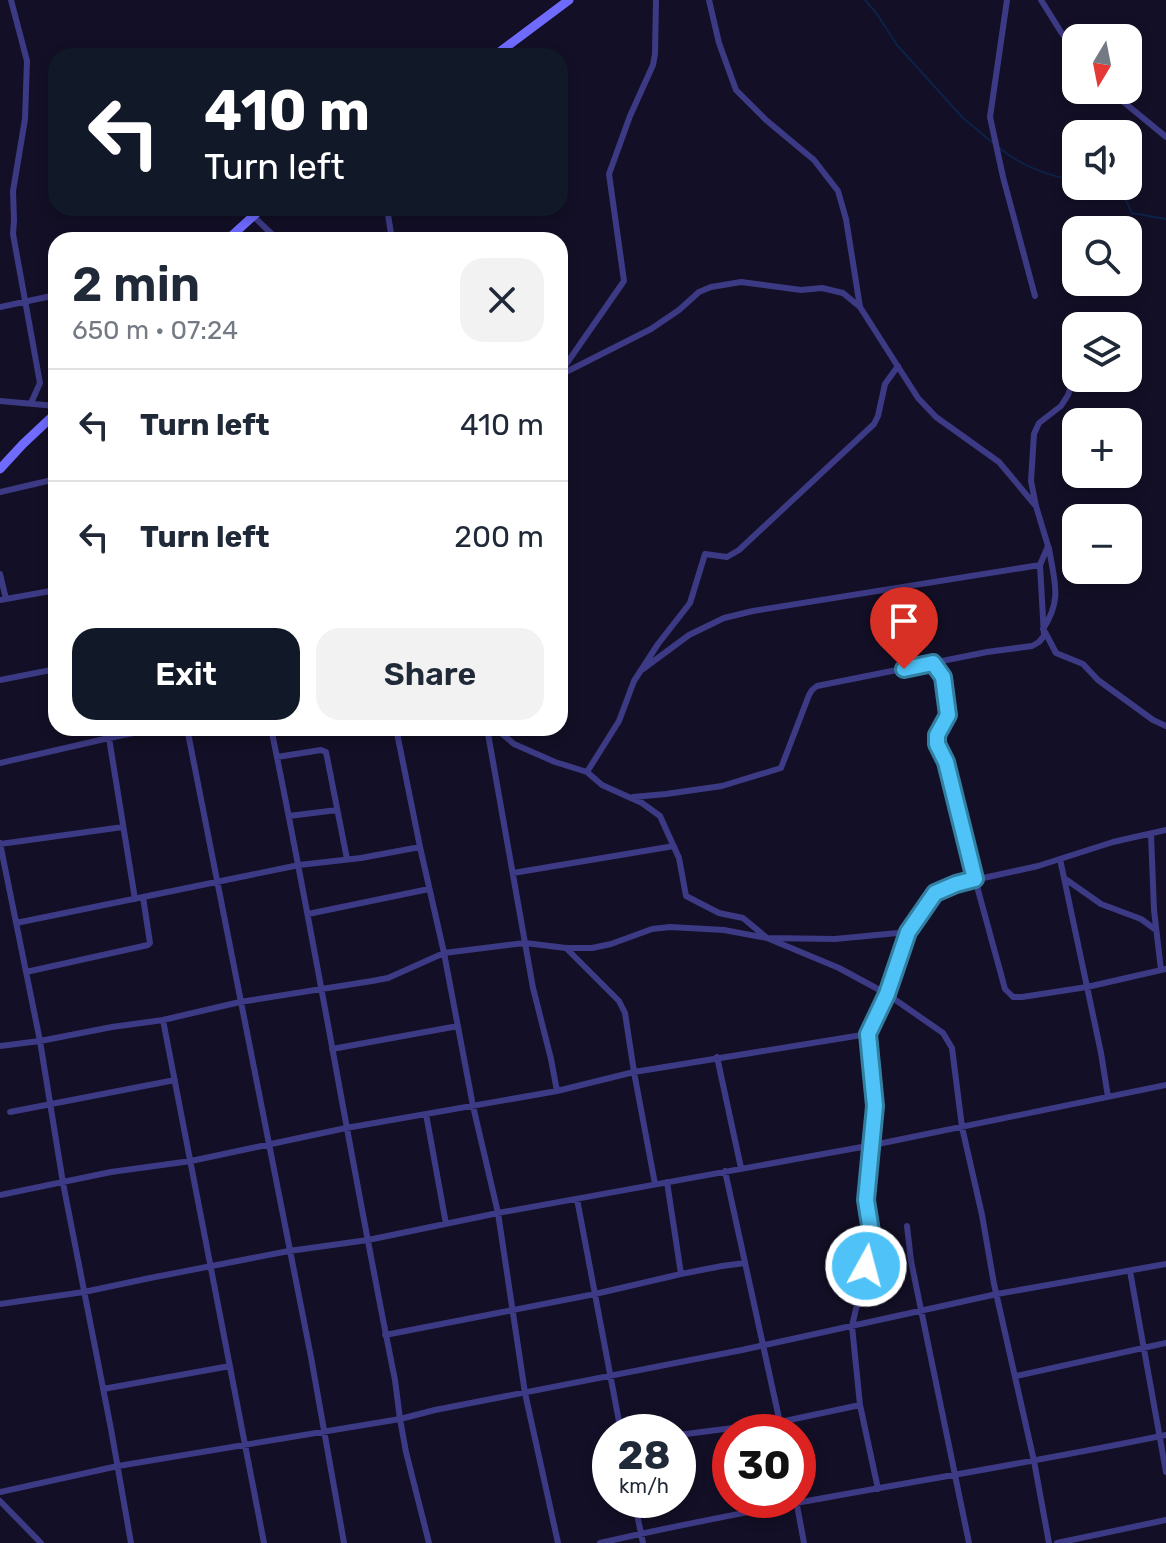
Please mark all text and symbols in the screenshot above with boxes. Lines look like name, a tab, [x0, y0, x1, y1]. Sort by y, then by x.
north arrow	[1062, 24, 1142, 104]
map controls	[1062, 24, 1142, 584]
text: 410 m	[204, 78, 370, 144]
icon: left	[72, 80, 176, 184]
button: sound	[1062, 120, 1142, 200]
text: Turn left	[204, 145, 345, 188]
button: search	[1062, 216, 1142, 296]
text: 2 min	[72, 256, 200, 313]
button: close	[460, 258, 544, 342]
button: layers	[1062, 312, 1142, 392]
text: 650 m · 07:24	[72, 315, 238, 346]
icon: left	[72, 403, 116, 447]
text: Turn left	[140, 407, 270, 443]
text: 410 m	[460, 407, 544, 443]
button: +	[1062, 408, 1142, 488]
button: −	[1062, 504, 1142, 584]
icon: left	[72, 515, 116, 559]
text: Turn left	[140, 519, 270, 555]
text: 200 m	[454, 519, 544, 555]
pin	[870, 587, 938, 669]
icon: arrive	[882, 599, 926, 643]
button: Exit	[72, 628, 300, 720]
button: Share	[316, 628, 544, 720]
position arrow	[824, 1224, 908, 1308]
speed limit sign: 30	[712, 1414, 816, 1518]
text: 28	[617, 1432, 671, 1479]
text: km/h	[619, 1474, 669, 1498]

